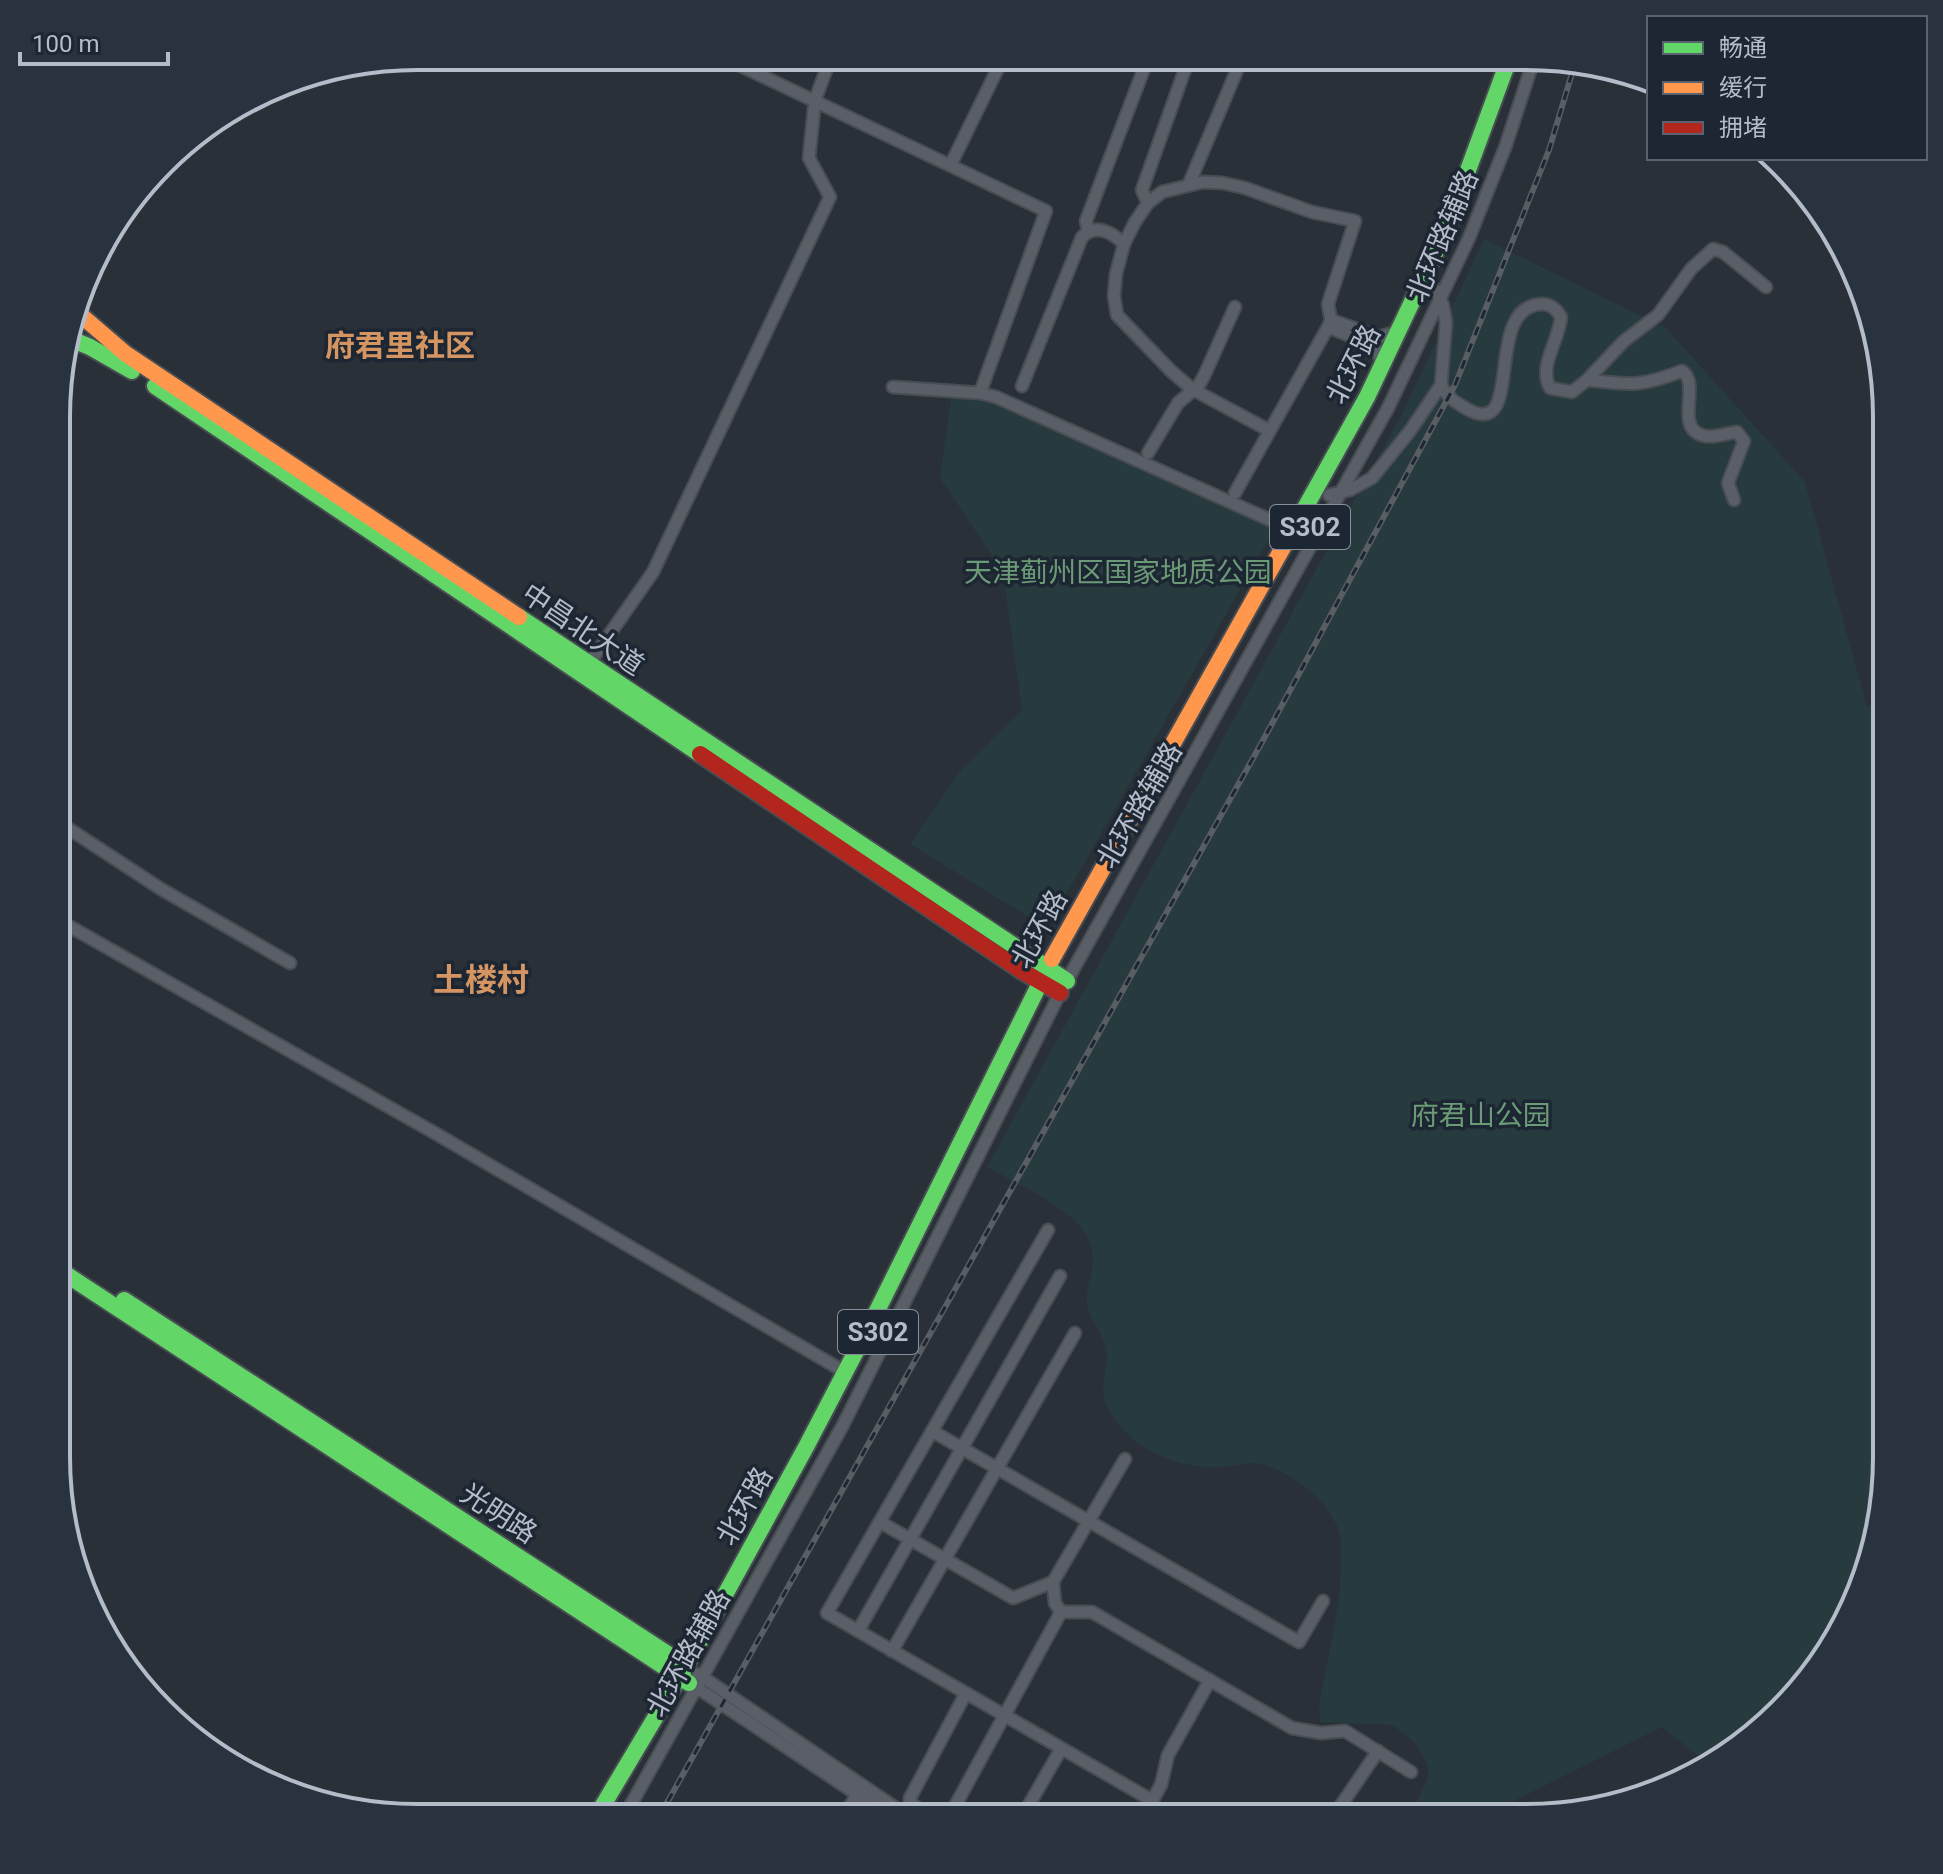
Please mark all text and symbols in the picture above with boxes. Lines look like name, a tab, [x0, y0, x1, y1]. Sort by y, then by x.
scale bar	[20, 16, 168, 66]
legend	[1647, 16, 1927, 160]
text: 100 m	[32, 30, 99, 58]
text: 畅通	[1719, 34, 1767, 62]
text: 缓行	[1719, 74, 1767, 102]
text: 拥堵	[1719, 114, 1767, 142]
street label: 北环路辅路	[1400, 165, 1485, 307]
street label: 北环路	[1320, 319, 1387, 409]
district label: 府君里社区	[325, 328, 475, 363]
road number: S302	[1270, 505, 1350, 549]
park label: 天津蓟州区国家地质公园	[964, 556, 1272, 589]
street label: 中昌北大道	[515, 577, 650, 682]
street label: 北环路辅路	[1090, 736, 1189, 874]
street label: 北环路	[1005, 885, 1074, 974]
district label: 土楼村	[433, 961, 529, 999]
park label: 府君山公园	[1411, 1099, 1551, 1132]
road number: S302	[838, 1310, 918, 1354]
street label: 北环路	[710, 1462, 779, 1551]
street label: 光明路	[455, 1477, 543, 1550]
street label: 北环路辅路	[640, 1584, 737, 1722]

